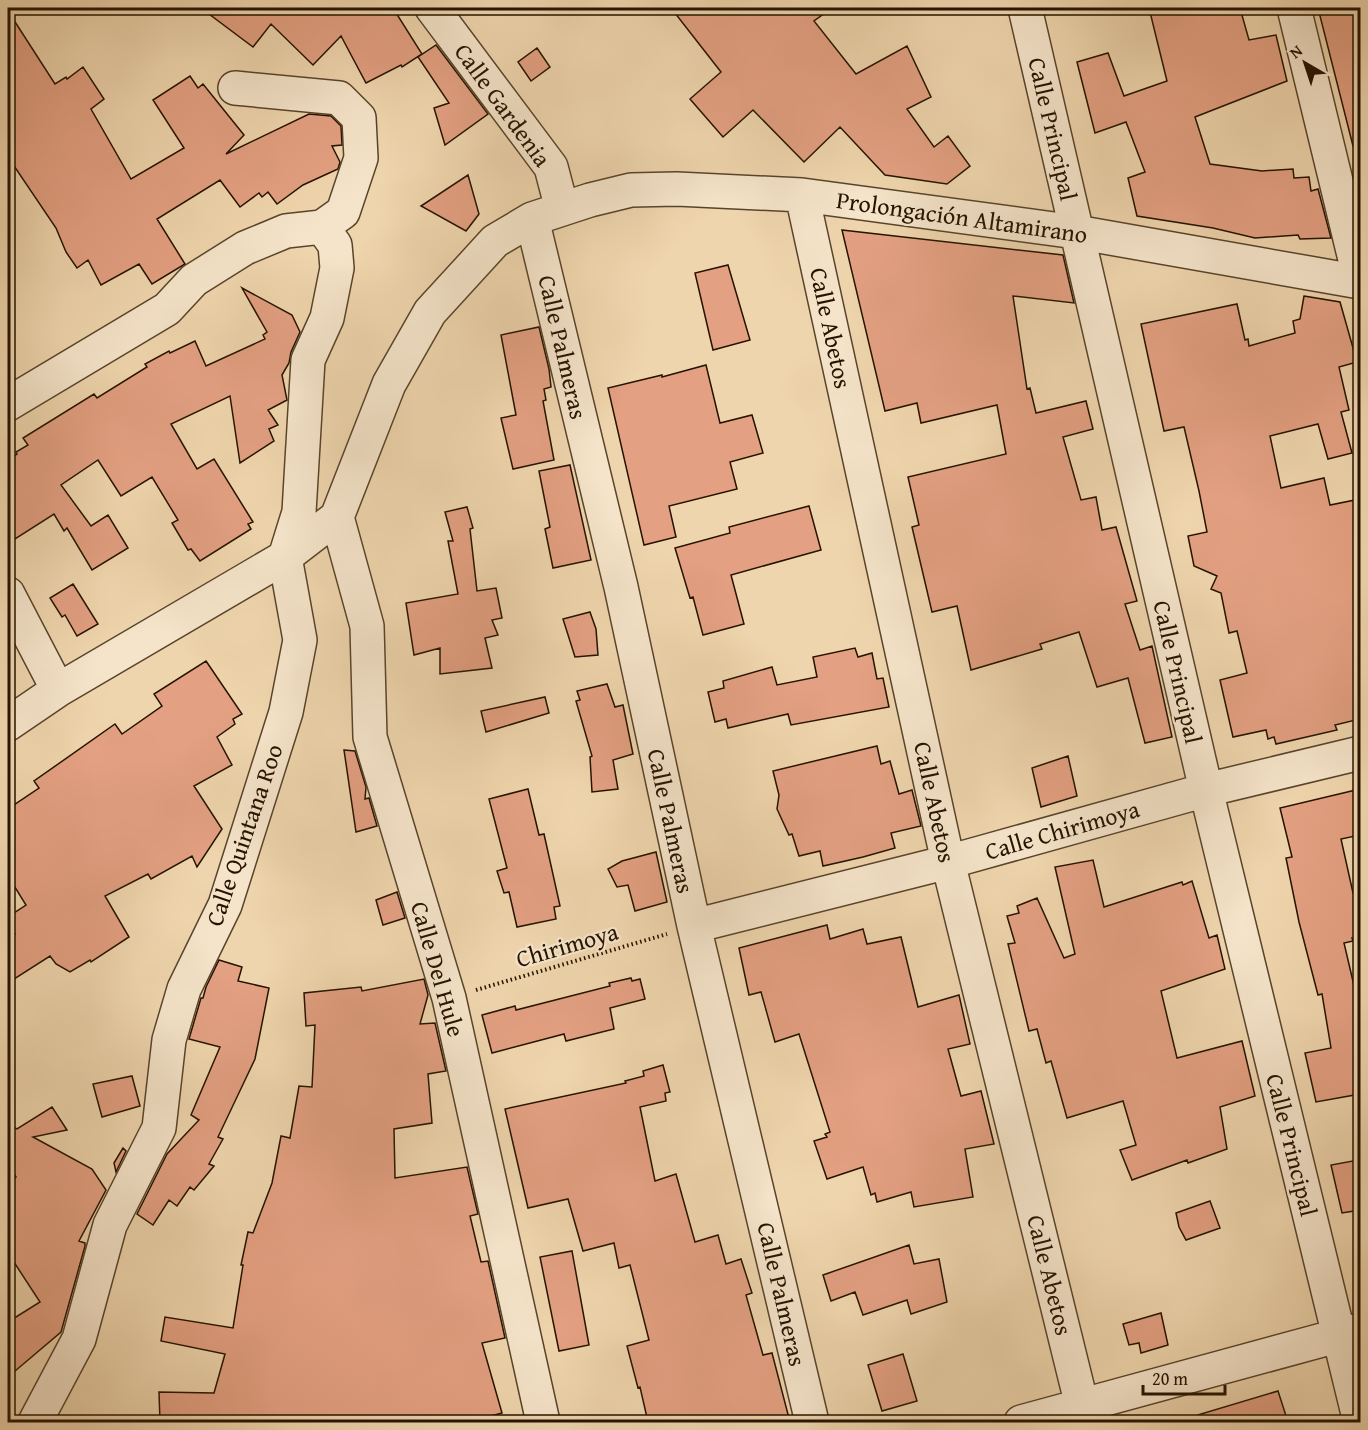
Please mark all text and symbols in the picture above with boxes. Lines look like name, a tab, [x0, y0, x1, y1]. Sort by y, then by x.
north arrow	[1275, 33, 1335, 93]
street label: Calle Gardenia	[446, 36, 560, 175]
text: N	[1284, 38, 1308, 64]
street label: Calle Principal	[1020, 54, 1087, 204]
street label: Prolongación Altamirano	[834, 182, 1090, 252]
street label: Calle Abetos	[801, 264, 861, 392]
street label: Calle Palmeras	[529, 272, 597, 422]
street label: Calle Principal	[1145, 597, 1212, 747]
street label: Calle Abetos	[905, 738, 965, 866]
street label: Calle Quintana Roo	[196, 739, 292, 931]
street label: Calle Palmeras	[639, 746, 703, 896]
street label: Calle Chirimoya	[981, 791, 1144, 869]
street label: Calle Del Hule	[402, 897, 474, 1041]
street label: Chirimoya	[512, 914, 623, 976]
street label: Calle Principal	[1257, 1070, 1327, 1220]
street label: Calle Abetos	[1018, 1211, 1082, 1339]
street label: Calle Palmeras	[748, 1219, 816, 1369]
scale bar	[1143, 1358, 1226, 1396]
text: 20 m	[1152, 1365, 1188, 1392]

